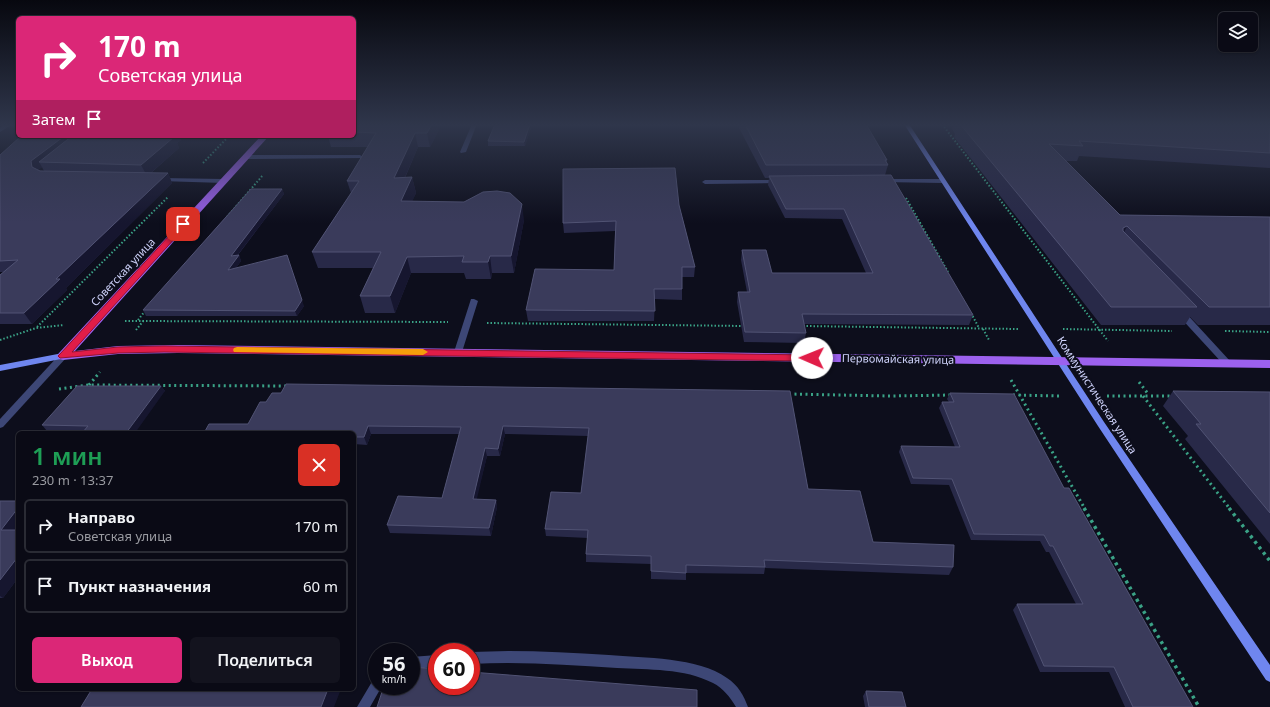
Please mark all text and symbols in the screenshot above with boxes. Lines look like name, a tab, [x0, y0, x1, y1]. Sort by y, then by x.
map controls	[1218, 12, 1258, 52]
button: layers	[1218, 12, 1258, 52]
text: 170 m	[98, 27, 181, 65]
icon: right	[32, 32, 84, 84]
text: Советская улица	[98, 63, 242, 87]
icon: arrive	[83, 108, 105, 130]
text: Затем	[32, 109, 75, 129]
pin	[166, 207, 200, 241]
icon: arrive	[172, 213, 194, 235]
street label: Советская улица	[87, 234, 158, 309]
street label: Коммунистическая улица	[1054, 333, 1141, 456]
position arrow	[791, 337, 833, 379]
street label: Первомайская улица	[842, 350, 954, 367]
text: 1 мин	[32, 439, 103, 472]
button: close	[298, 444, 340, 486]
text: 230 m · 13:37	[32, 471, 113, 489]
text: Направо	[68, 507, 135, 527]
icon: right	[34, 515, 56, 537]
text: 170 m	[294, 516, 338, 536]
text: Советская улица	[68, 527, 172, 545]
icon: arrive	[34, 575, 56, 597]
text: Пункт назначения	[68, 576, 211, 596]
text: 60 m	[303, 576, 338, 596]
button: Выход	[32, 637, 182, 683]
button: Поделиться	[190, 637, 340, 683]
speed limit sign: 60	[428, 643, 480, 695]
text: 56	[383, 650, 405, 677]
text: km/h	[382, 672, 406, 686]

